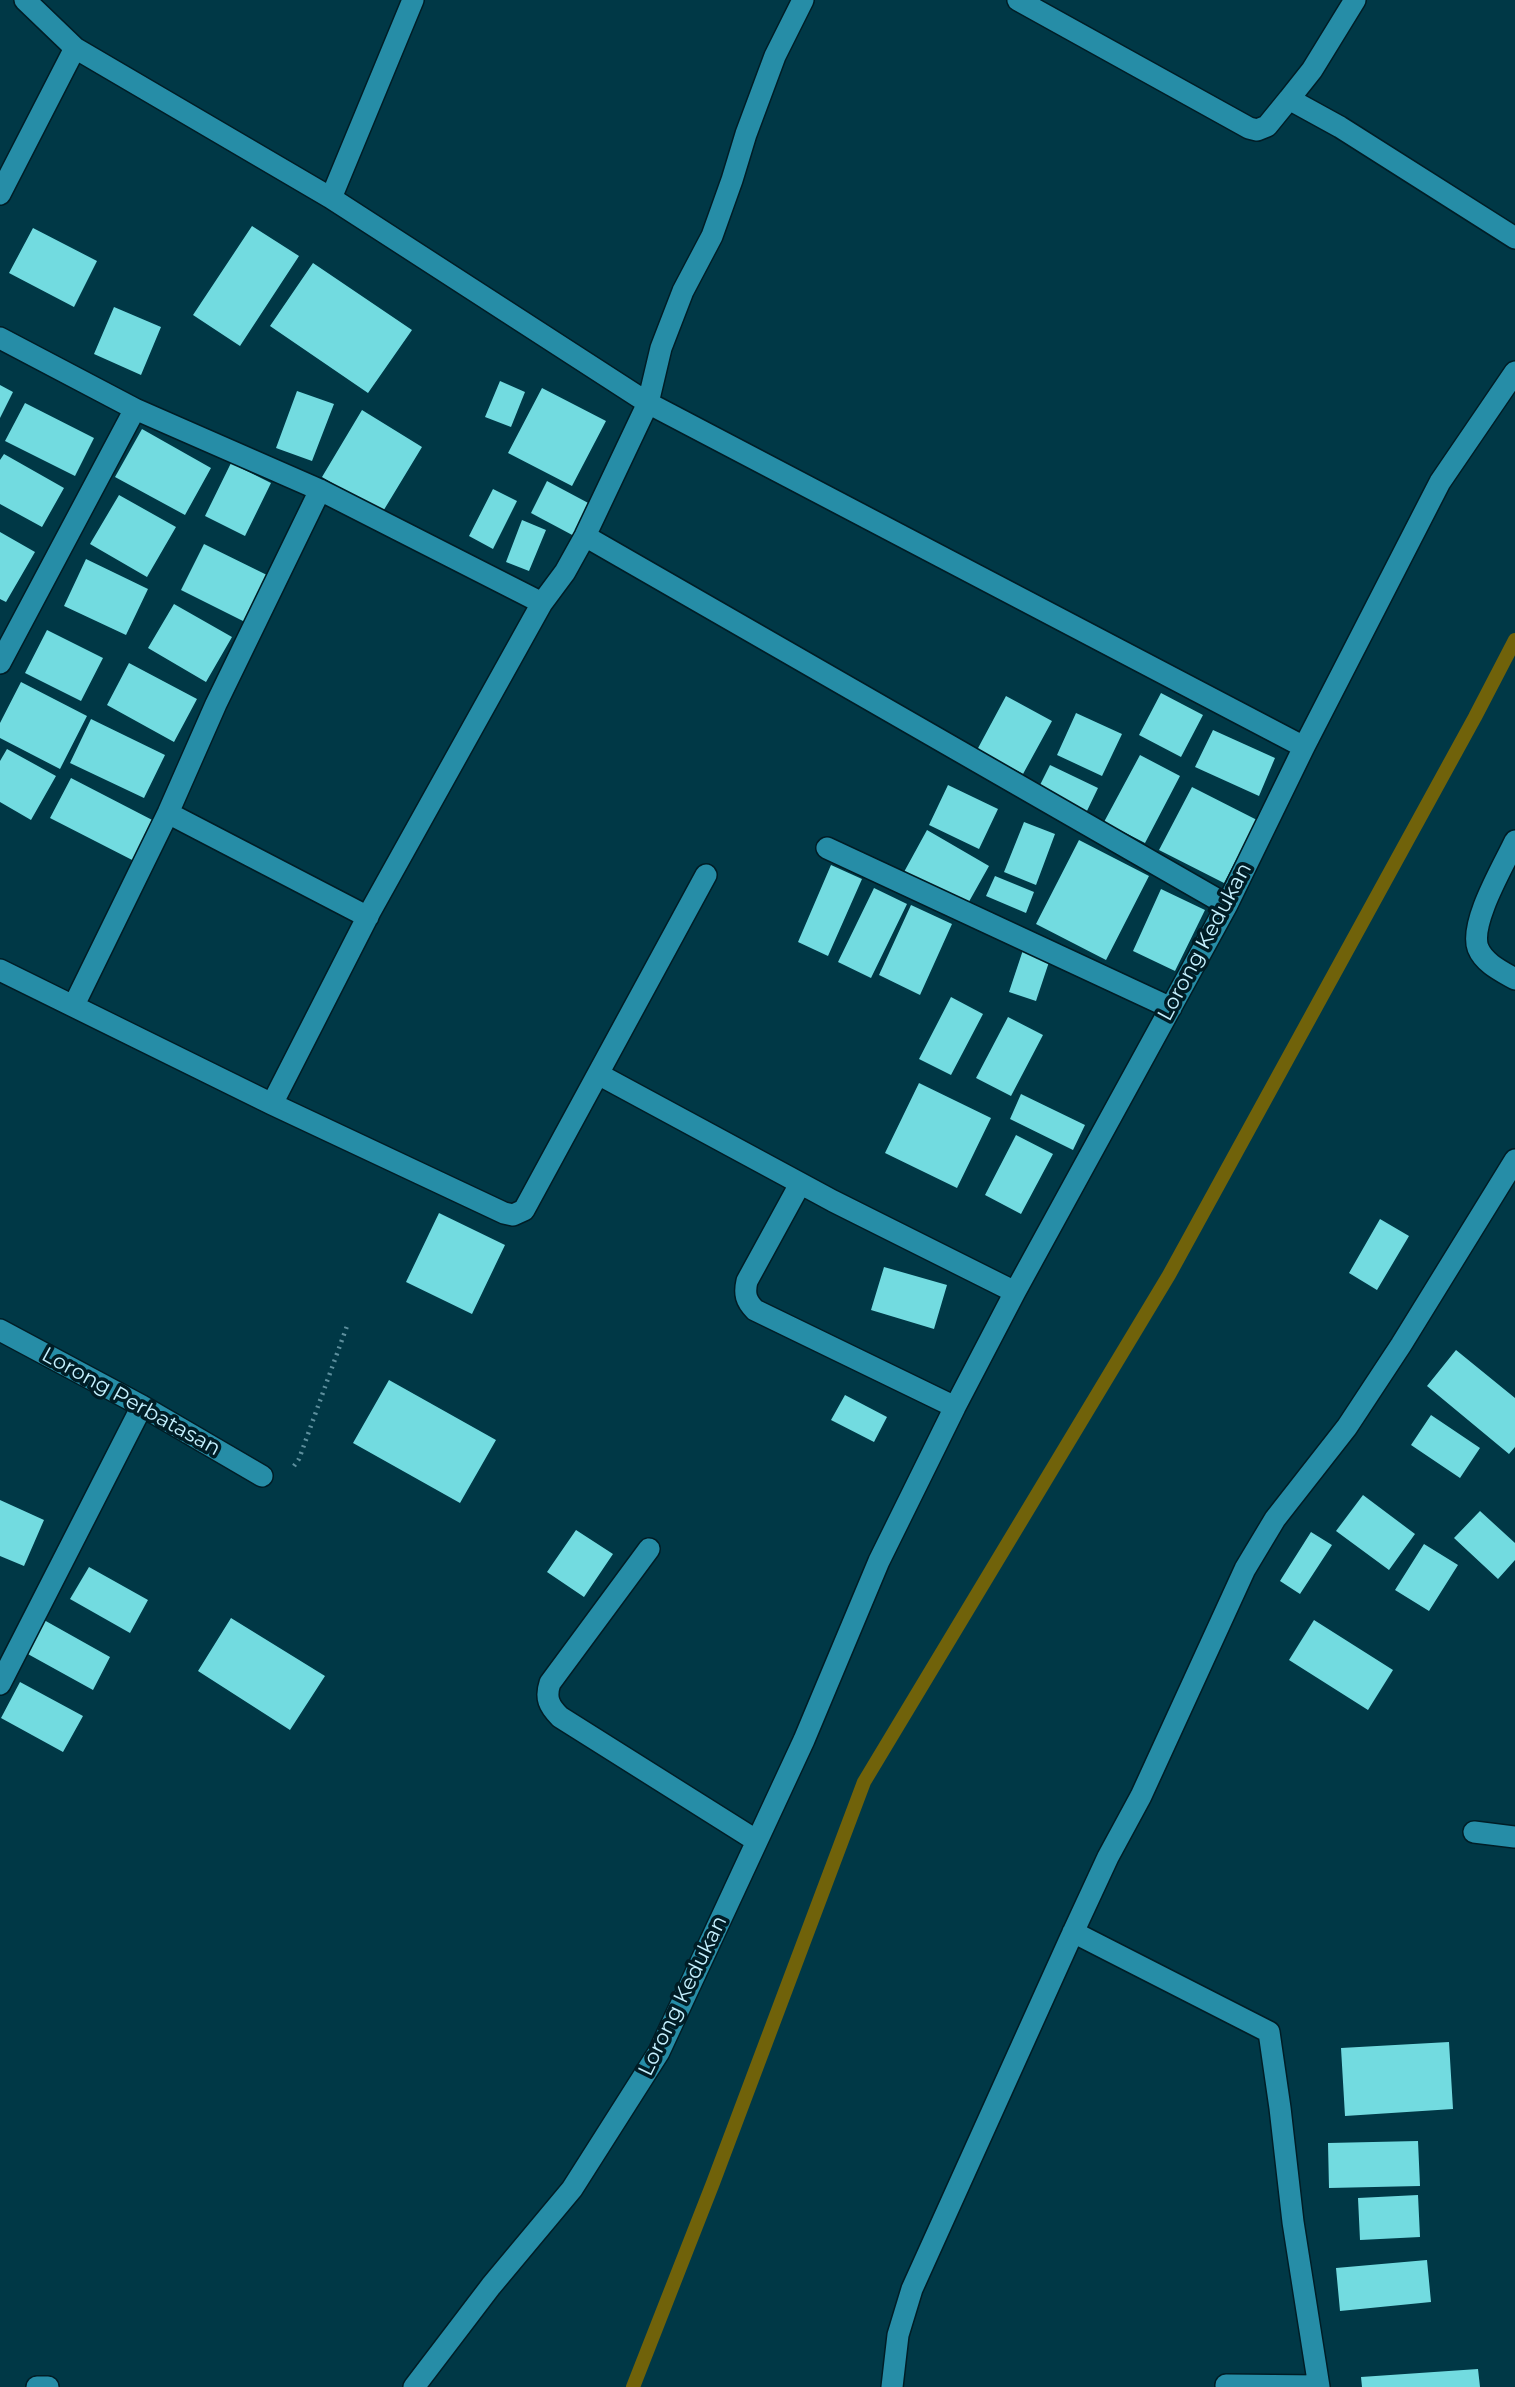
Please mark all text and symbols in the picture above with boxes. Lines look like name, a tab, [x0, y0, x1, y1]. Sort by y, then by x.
street label: Lorong Kedukan	[1153, 859, 1257, 1025]
street label: Lorong Perbatasan	[37, 1342, 225, 1462]
street label: Lorong Kedukan	[633, 1912, 733, 2080]

